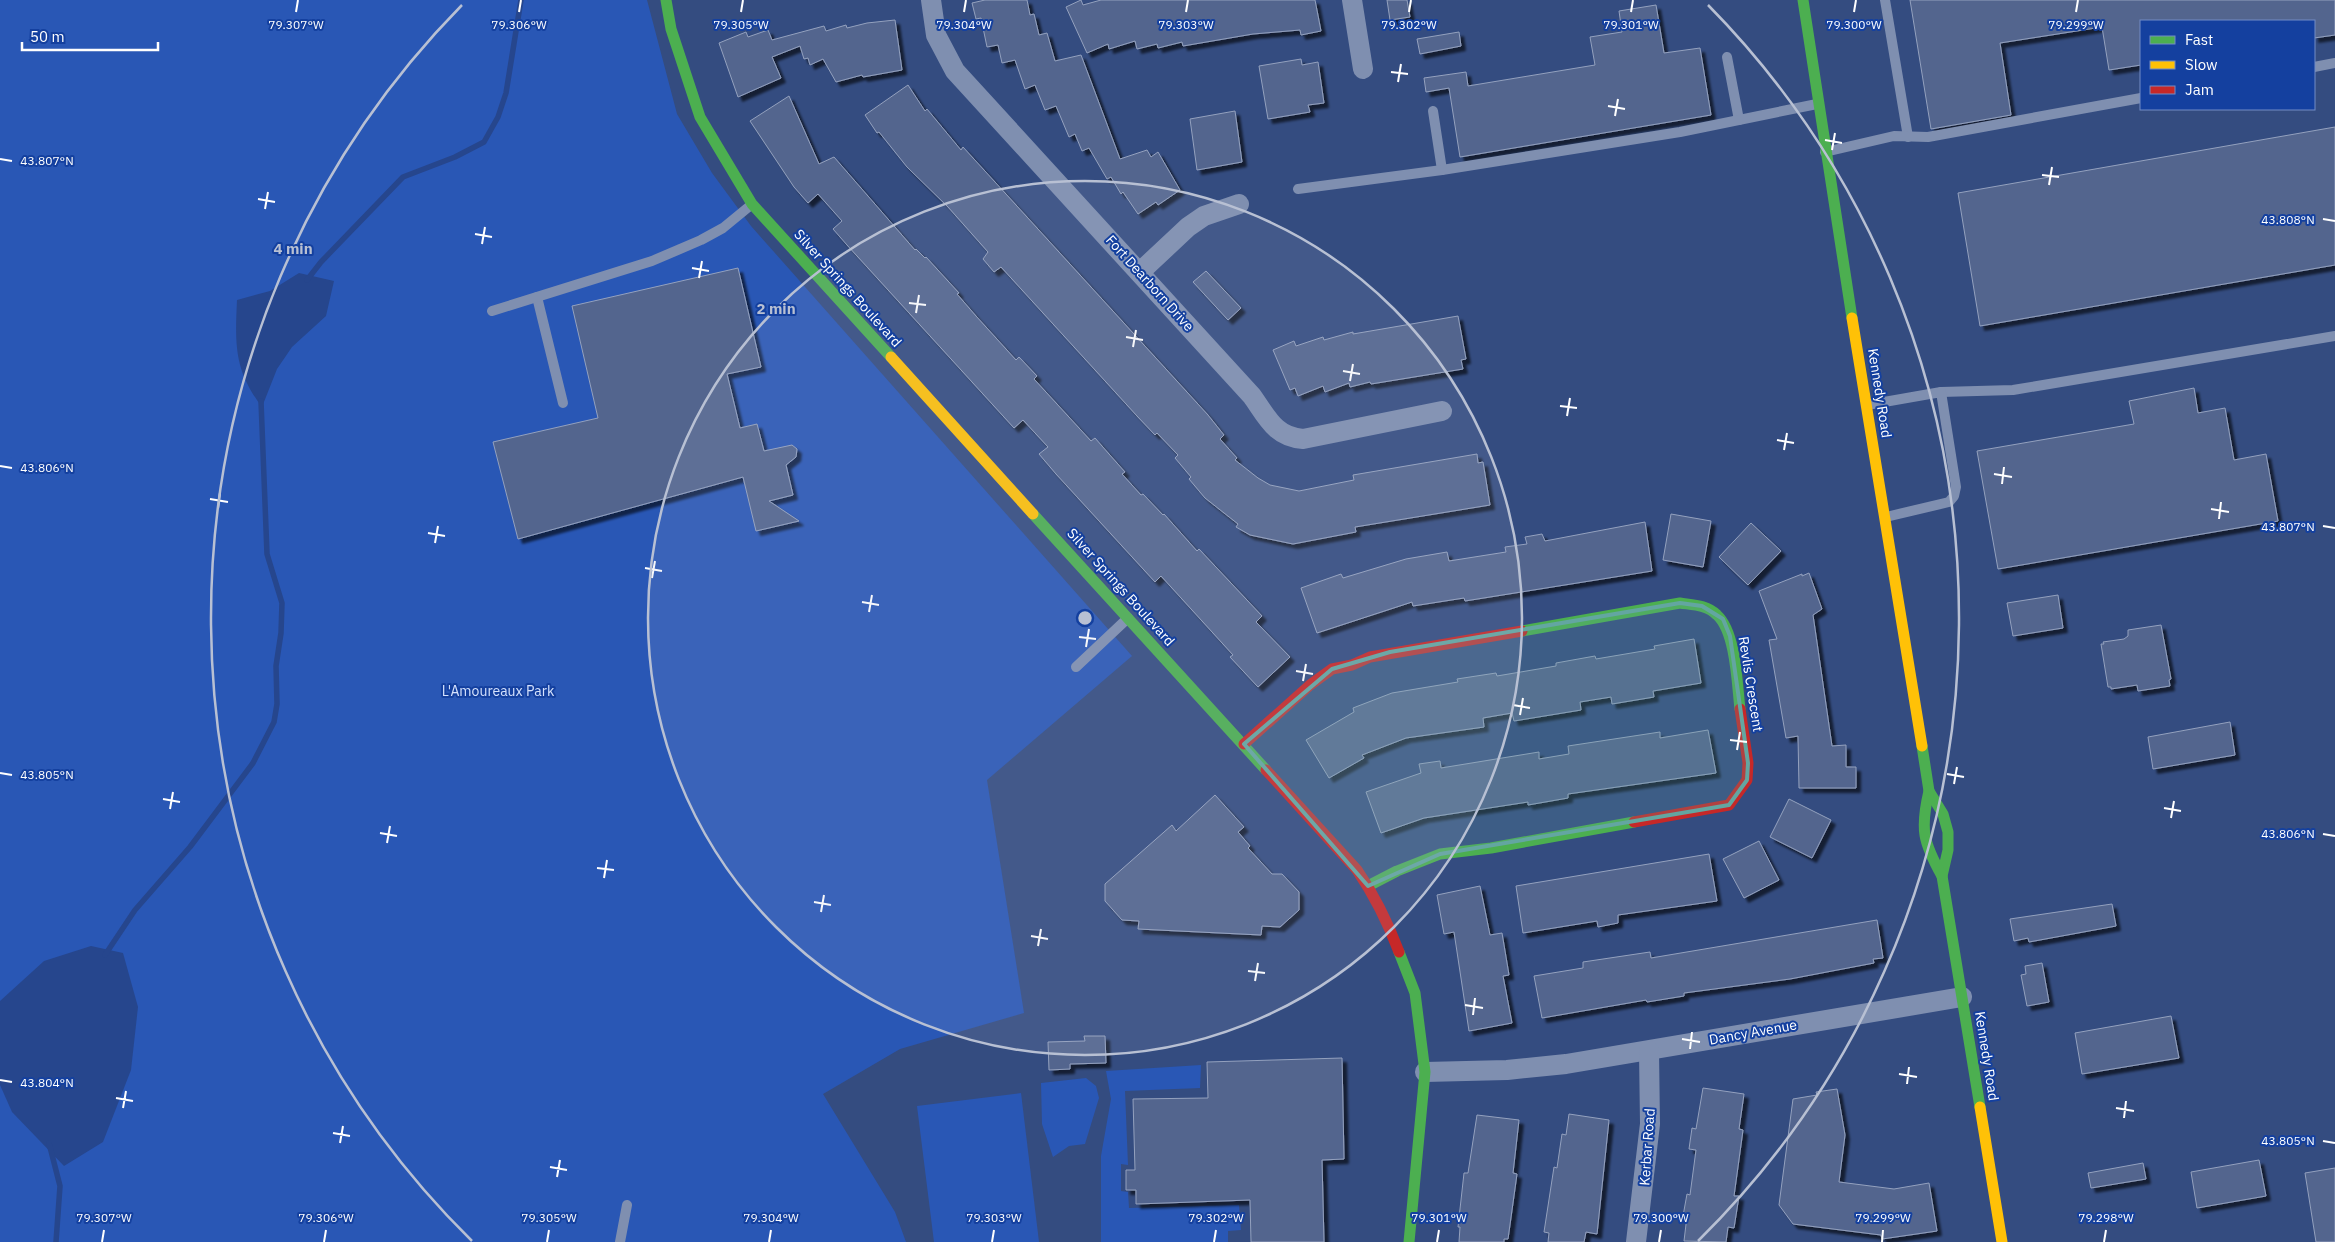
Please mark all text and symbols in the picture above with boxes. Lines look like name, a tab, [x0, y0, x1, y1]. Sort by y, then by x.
text: 79.307°W	[268, 17, 324, 32]
text: 79.306°W	[491, 17, 547, 32]
text: 79.305°W	[713, 17, 769, 32]
text: 79.304°W	[936, 17, 992, 32]
text: 79.303°W	[1158, 17, 1214, 32]
text: 79.302°W	[1381, 17, 1437, 32]
text: 79.301°W	[1603, 17, 1659, 32]
text: 79.300°W	[1826, 17, 1882, 32]
text: 79.299°W	[2048, 17, 2104, 32]
scale bar	[22, 20, 159, 52]
legend	[2140, 20, 2315, 110]
text: 50 m	[30, 27, 65, 46]
text: Fast	[2185, 30, 2213, 49]
text: Slow	[2185, 55, 2218, 74]
text: Jam	[2185, 80, 2214, 99]
text: 43.807°N	[20, 153, 74, 168]
text: 43.808°N	[2261, 212, 2315, 227]
street label: Silver Springs Boulevard	[790, 225, 906, 351]
street label: Fort Dearborn Drive	[1102, 231, 1198, 335]
text: 4 min	[273, 239, 313, 258]
text: 2 min	[756, 299, 796, 318]
street label: Kennedy Road	[1864, 347, 1896, 439]
text: 43.806°N	[20, 460, 74, 475]
text: 43.807°N	[2261, 519, 2315, 534]
street label: Silver Springs Boulevard	[1063, 524, 1179, 650]
centre of rings	[1076, 609, 1094, 627]
street label: Revlis Crescent	[1735, 635, 1767, 733]
park label: L'Amoureaux Park	[442, 682, 555, 700]
text: 43.805°N	[20, 767, 74, 782]
text: 43.806°N	[2261, 826, 2315, 841]
street label: Kennedy Road	[1971, 1010, 2003, 1102]
street label: Dancy Avenue	[1708, 1015, 1799, 1049]
text: 43.804°N	[20, 1075, 74, 1090]
street label: Kerbar Road	[1635, 1108, 1659, 1186]
text: 43.805°N	[2261, 1133, 2315, 1148]
text: 79.307°W	[76, 1210, 132, 1225]
text: 79.306°W	[298, 1210, 354, 1225]
text: 79.305°W	[521, 1210, 577, 1225]
text: 79.304°W	[743, 1210, 799, 1225]
text: 79.303°W	[966, 1210, 1022, 1225]
text: 79.302°W	[1188, 1210, 1244, 1225]
text: 79.301°W	[1411, 1210, 1467, 1225]
text: 79.300°W	[1633, 1210, 1689, 1225]
text: 79.299°W	[1855, 1210, 1911, 1225]
text: 79.298°W	[2078, 1210, 2134, 1225]

